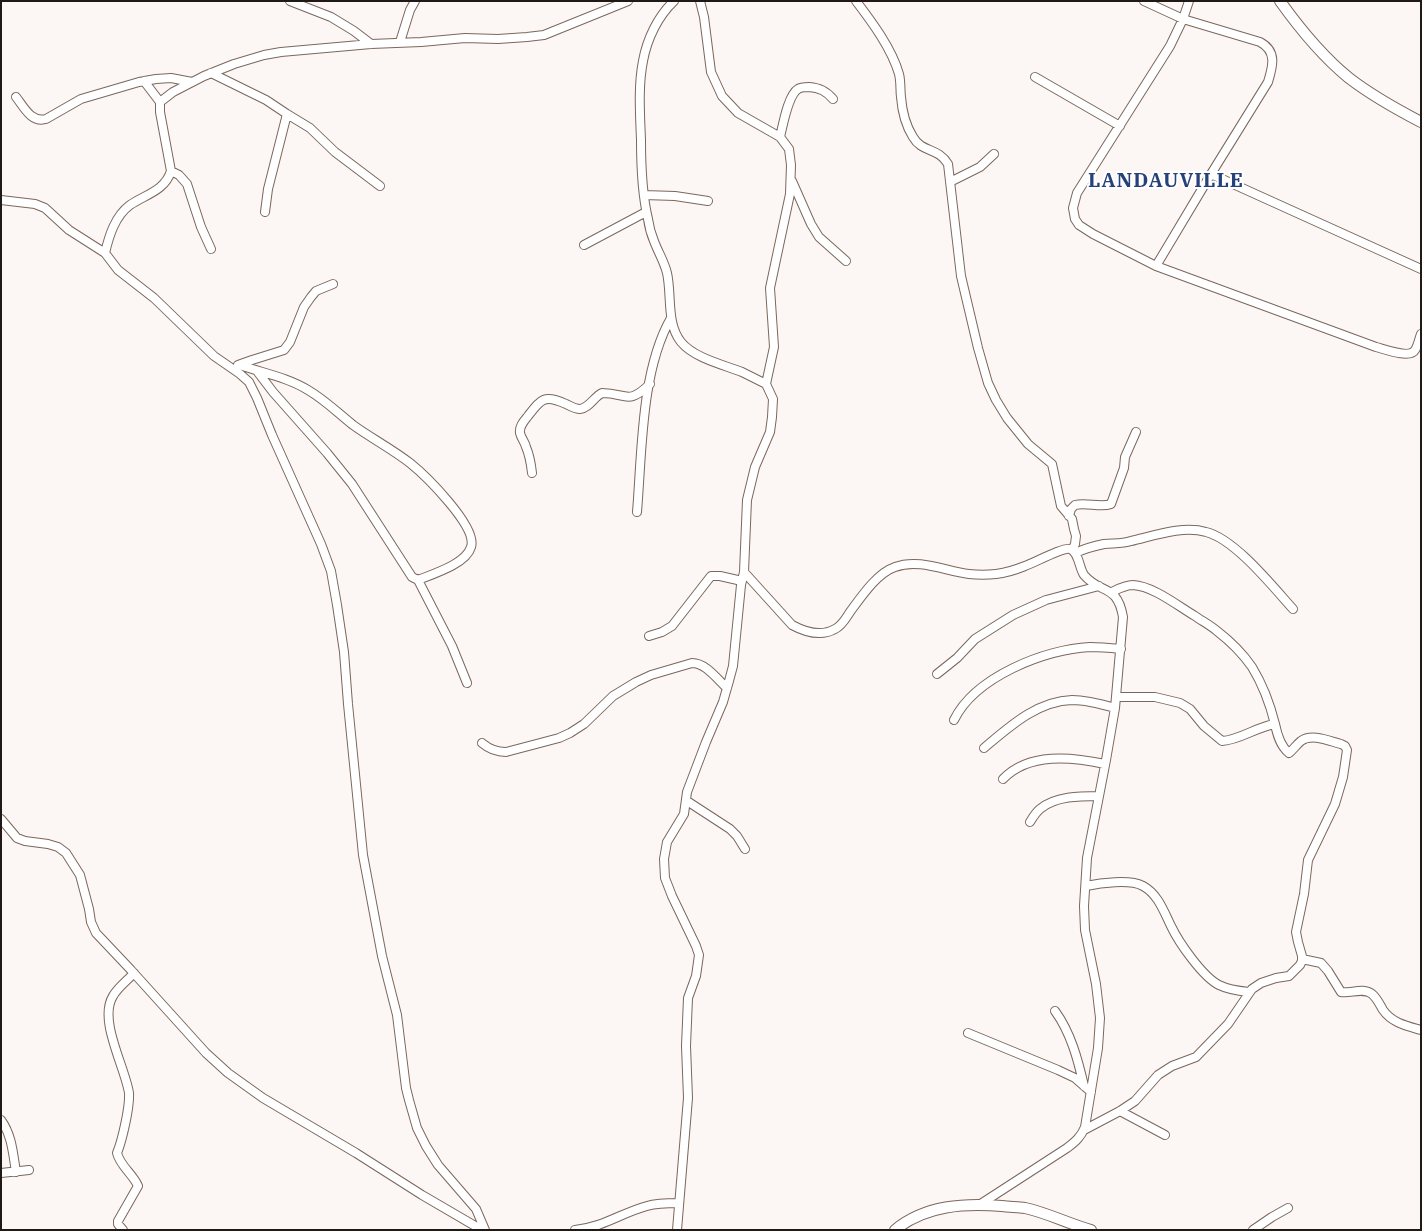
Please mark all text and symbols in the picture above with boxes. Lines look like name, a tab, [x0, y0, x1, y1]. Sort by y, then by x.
district label: LANDAUVILLE	[1087, 169, 1245, 193]

